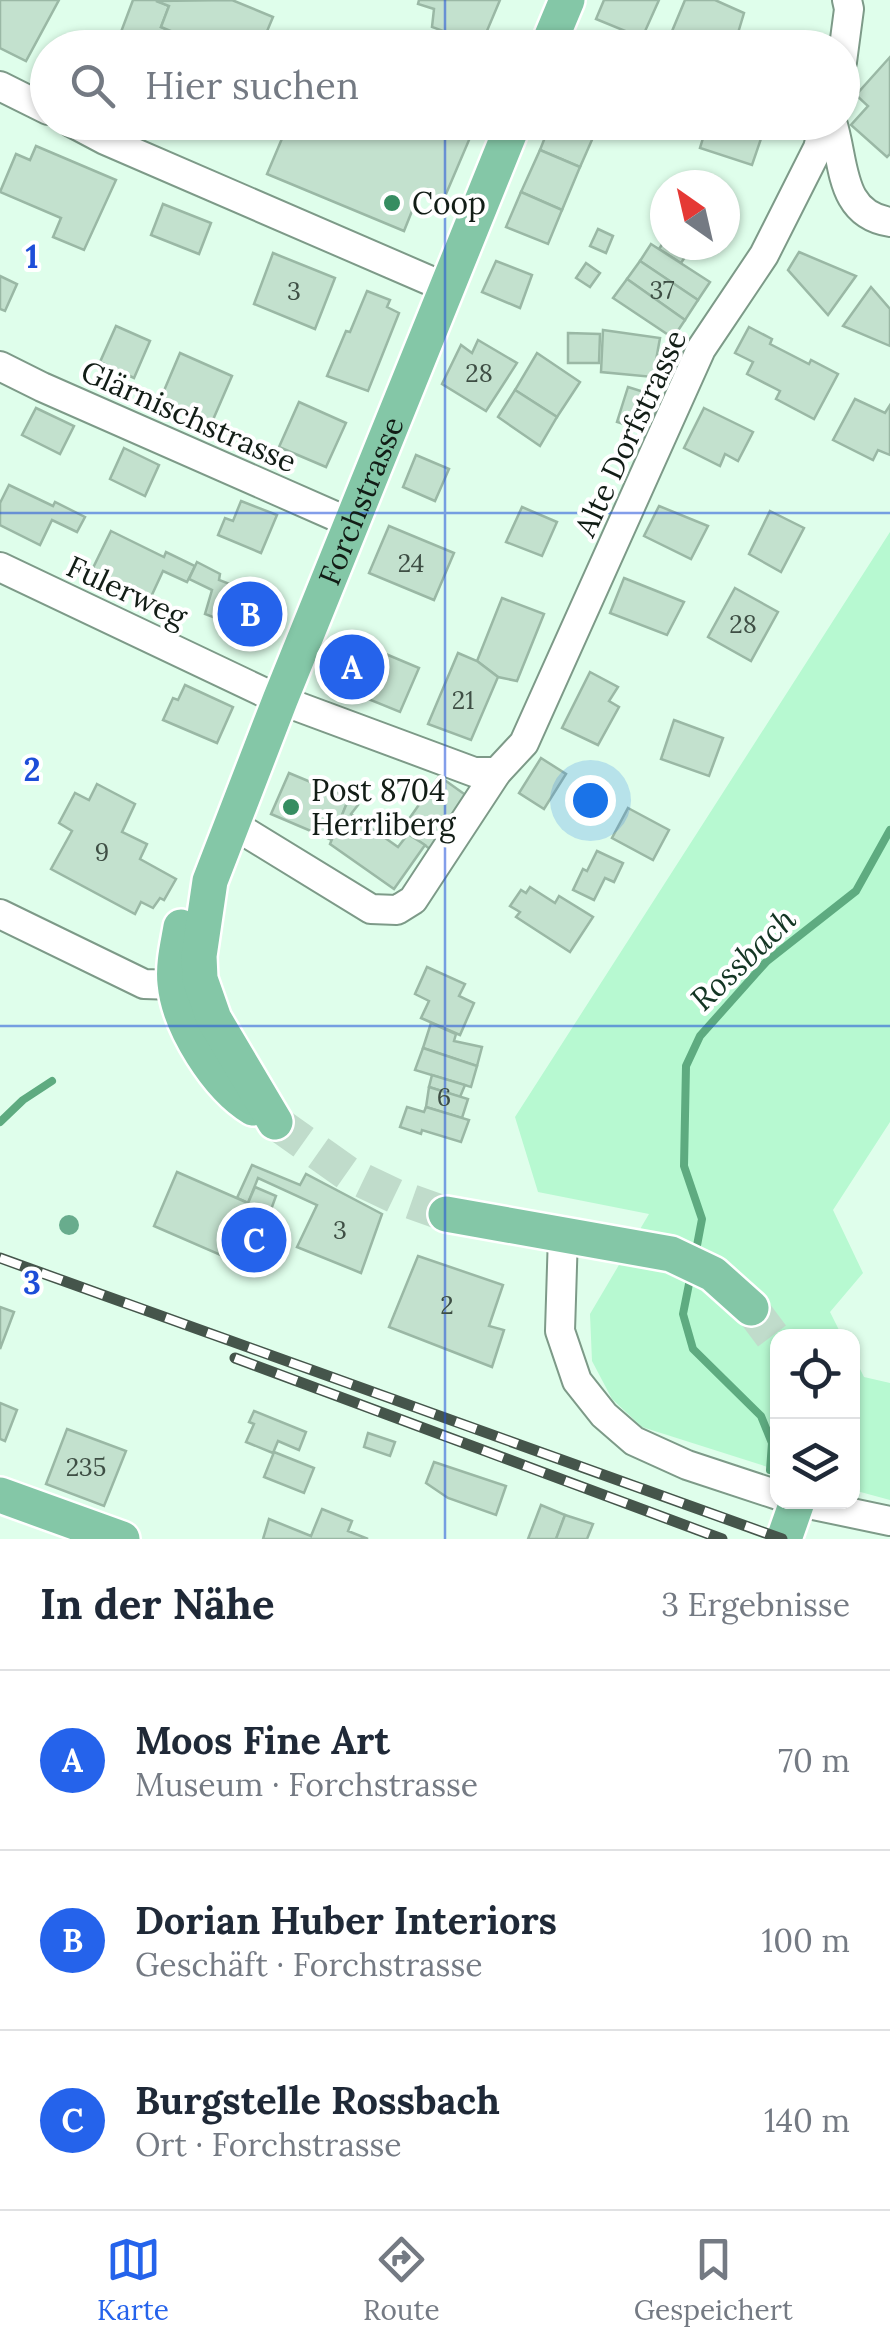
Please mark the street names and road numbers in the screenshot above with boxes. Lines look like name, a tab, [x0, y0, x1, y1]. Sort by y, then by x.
street label: Alte Dorfstrasse	[565, 324, 694, 543]
street label: Glärnischstrasse	[75, 352, 303, 480]
street label: Forchstrasse	[310, 411, 412, 590]
street label: Fulerweg	[60, 547, 194, 637]

